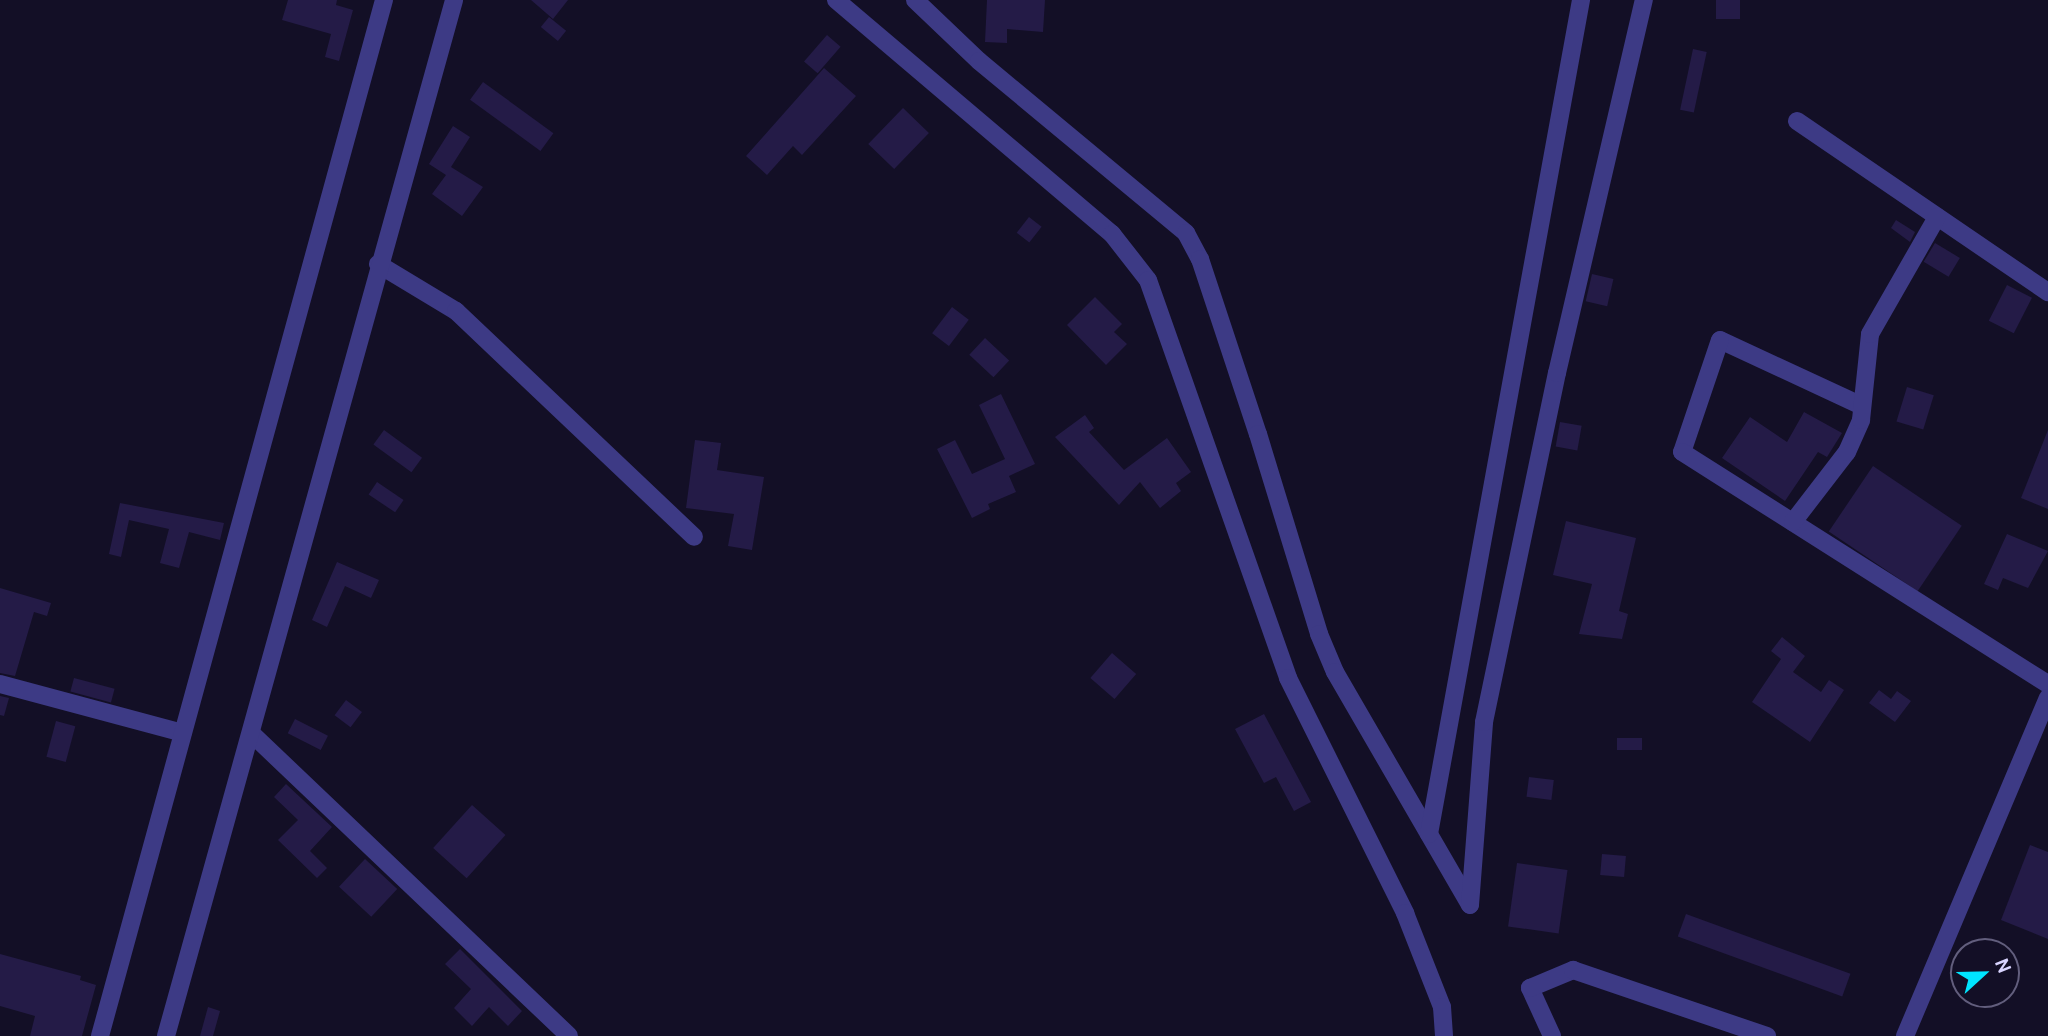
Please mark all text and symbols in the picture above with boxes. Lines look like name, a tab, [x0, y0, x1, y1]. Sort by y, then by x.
north arrow	[1950, 938, 2020, 1008]
text: N	[1990, 955, 2016, 976]

